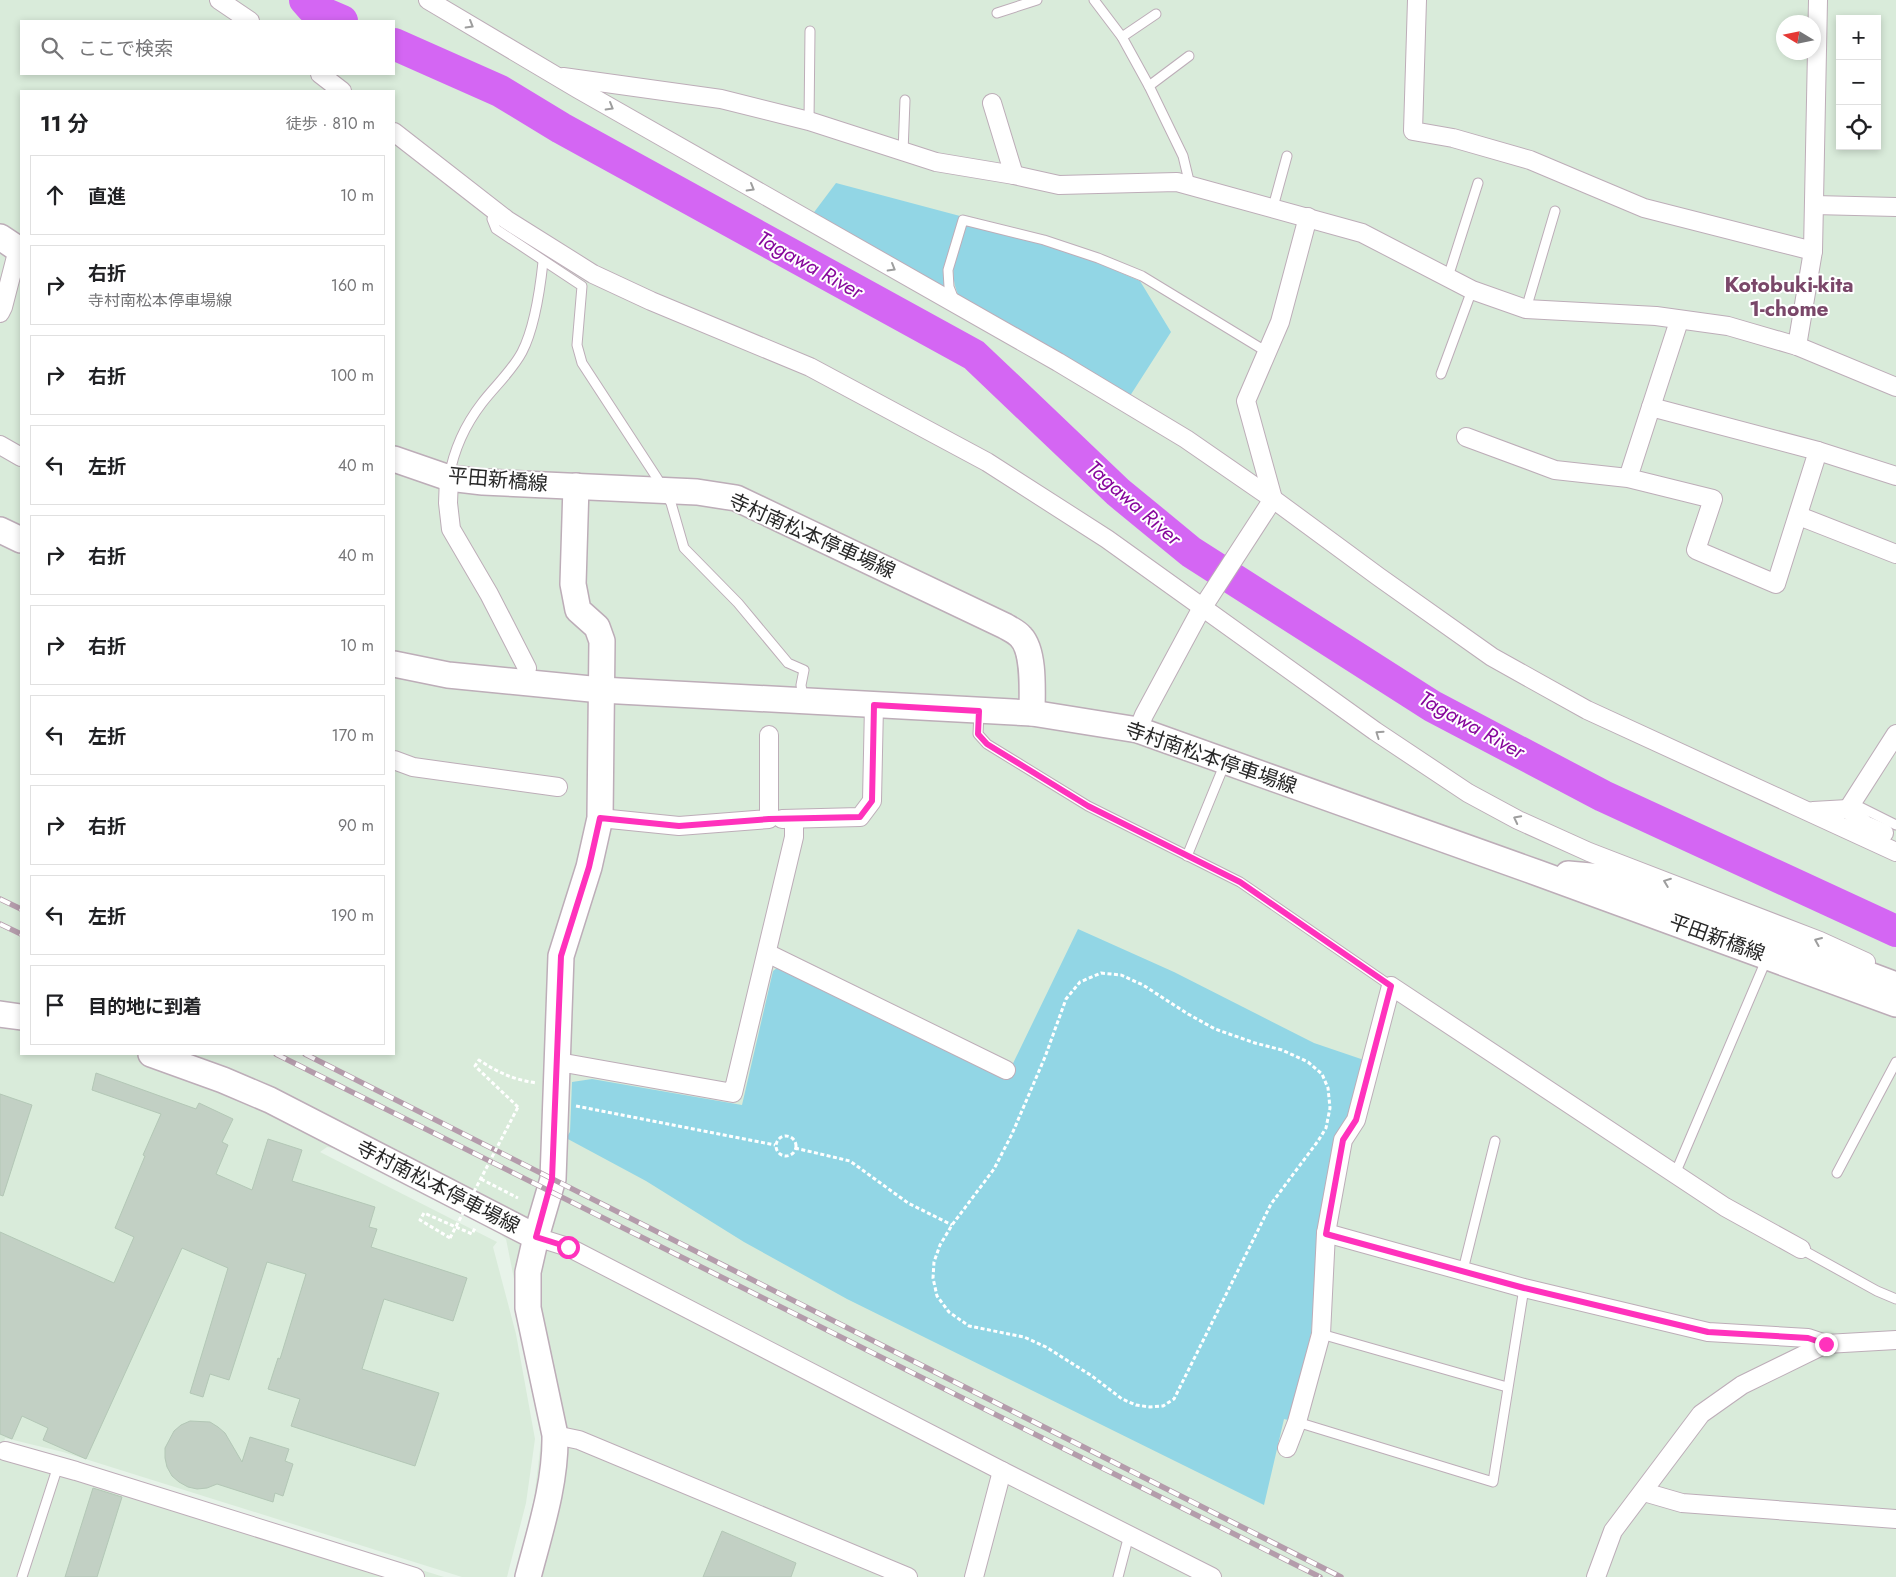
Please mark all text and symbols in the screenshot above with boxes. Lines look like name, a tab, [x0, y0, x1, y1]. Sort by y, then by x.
north arrow	[1776, 15, 1821, 60]
map controls	[1836, 15, 1881, 150]
button: +	[1836, 15, 1881, 60]
one-way arrow	[464, 18, 473, 28]
search box	[20, 20, 395, 75]
icon: search	[38, 34, 66, 62]
text: ここで検索	[78, 35, 173, 62]
button: −	[1836, 60, 1881, 105]
one-way arrow	[604, 101, 613, 111]
button: locate	[1836, 105, 1881, 150]
text: 11 分	[40, 109, 89, 139]
text: 徒歩 · 810 m	[286, 112, 375, 135]
icon: ahead	[41, 181, 69, 209]
one-way arrow	[746, 182, 755, 192]
text: 直進	[88, 183, 126, 210]
text: 10 m	[340, 184, 374, 207]
water label: Tagawa River	[752, 224, 869, 307]
text: 右折	[88, 260, 126, 287]
one-way arrow	[887, 262, 896, 272]
district label: Kotobuki-kita 1-chome	[1724, 270, 1854, 324]
icon: right	[41, 271, 69, 299]
text: 160 m	[331, 274, 374, 297]
text: 寺村南松本停車場線	[88, 289, 232, 312]
icon: right	[41, 361, 69, 389]
text: 右折	[88, 363, 126, 390]
text: 100 m	[330, 364, 374, 387]
icon: left	[41, 451, 69, 479]
text: 左折	[88, 453, 126, 480]
water label: Tagawa River	[1080, 453, 1189, 553]
text: 40 m	[338, 454, 374, 477]
street label: 平田新橋線	[447, 461, 549, 499]
street label: 寺村南松本停車場線	[724, 486, 900, 586]
icon: right	[41, 541, 69, 569]
text: 右折	[88, 543, 126, 570]
text: 40 m	[338, 544, 374, 567]
icon: right	[41, 631, 69, 659]
text: 右折	[88, 633, 126, 660]
text: 10 m	[340, 634, 374, 657]
water label: Tagawa River	[1414, 684, 1531, 767]
street label: 寺村南松本停車場線	[1121, 715, 1301, 801]
icon: left	[41, 721, 69, 749]
text: 左折	[88, 723, 126, 750]
text: 170 m	[332, 724, 374, 747]
one-way arrow	[1375, 731, 1385, 740]
icon: right	[41, 811, 69, 839]
text: 右折	[88, 813, 126, 840]
text: 90 m	[338, 814, 374, 837]
one-way arrow	[1513, 815, 1522, 825]
one-way arrow	[1663, 878, 1671, 888]
icon: left	[41, 901, 69, 929]
text: 左折	[88, 903, 126, 930]
text: 190 m	[331, 904, 374, 927]
street label: 平田新橋線	[1665, 907, 1769, 969]
one-way arrow	[1814, 936, 1823, 947]
icon: arrive	[41, 991, 69, 1019]
text: 目的地に到着	[88, 993, 202, 1020]
street label: 寺村南松本停車場線	[351, 1133, 525, 1241]
route start	[557, 1236, 580, 1259]
route end	[1815, 1333, 1838, 1356]

